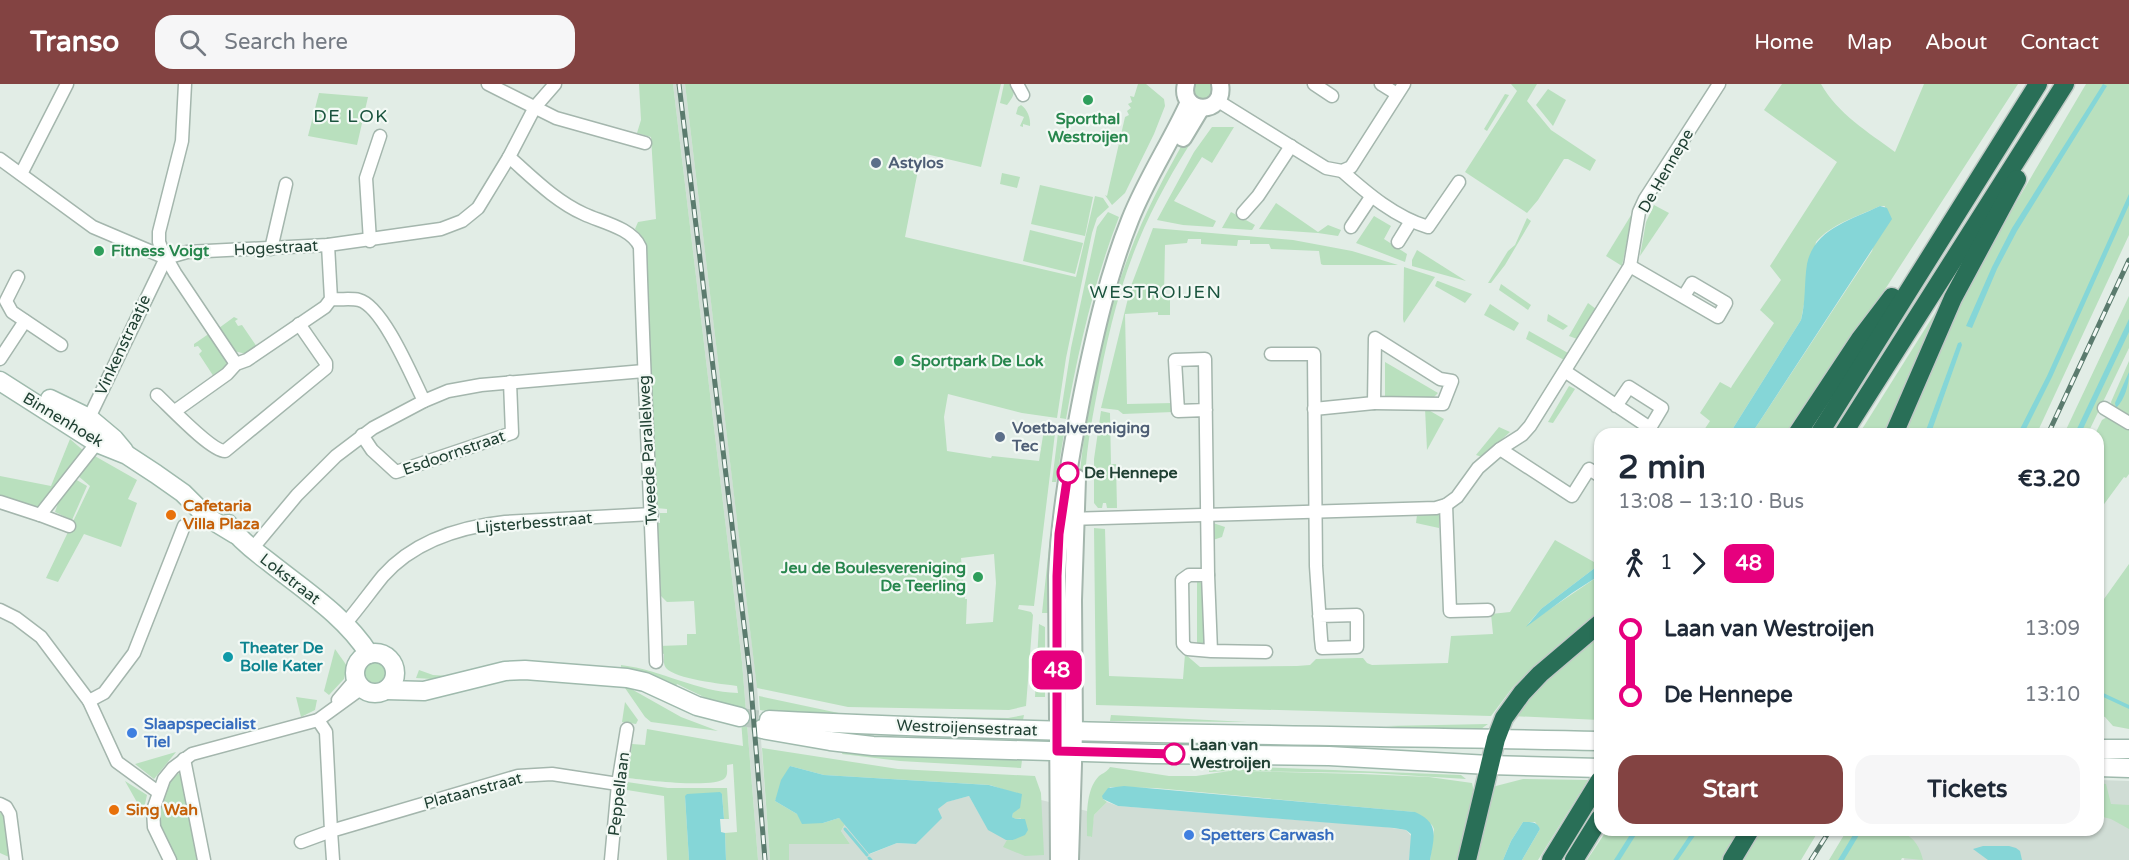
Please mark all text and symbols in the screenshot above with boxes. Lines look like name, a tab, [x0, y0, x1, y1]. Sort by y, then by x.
search box	[155, 15, 575, 69]
text: Transo	[30, 25, 119, 59]
icon: search	[176, 26, 209, 59]
text: Search here	[224, 29, 348, 55]
text: Home	[1754, 30, 1814, 55]
text: Map	[1847, 30, 1892, 55]
text: About	[1925, 30, 1987, 55]
text: Contact	[2020, 30, 2099, 55]
marker: Sporthal Westroijen	[1081, 93, 1095, 107]
district label: DE LOK	[313, 105, 389, 127]
place label: Sporthal Westroijen	[1048, 109, 1128, 147]
street label: De Hennepe	[1634, 125, 1698, 217]
place label: Astylos	[888, 153, 944, 173]
marker: Astylos	[869, 156, 883, 170]
street label: Hogestraat	[233, 236, 319, 260]
place label: Fitness Voigt	[111, 241, 210, 261]
marker: Fitness Voigt	[92, 244, 106, 258]
district label: WESTROIJEN	[1090, 281, 1222, 303]
street label: Vinkenstraatje	[91, 291, 155, 399]
place label: Sportpark De Lok	[911, 351, 1044, 371]
marker: Sportpark De Lok	[892, 354, 906, 368]
street label: Tweede Parallelweg	[634, 375, 662, 525]
street label: Binnenhoek	[19, 388, 107, 452]
place label: Voetbalvereniging Tec	[1011, 418, 1150, 456]
street label: Esdoornstraat	[400, 426, 508, 480]
marker: Voetbalvereniging Tec	[993, 430, 1007, 444]
text: 2 min	[1618, 448, 1706, 487]
marker: De Hennepe	[1057, 462, 1079, 484]
place label: De Hennepe	[1084, 463, 1178, 483]
text: €3.20	[2018, 466, 2080, 492]
text: 13:08 – 13:10 · Bus	[1618, 490, 1804, 514]
place label: Cafetaria Villa Plaza	[183, 496, 260, 534]
marker: Cafetaria Villa Plaza	[164, 508, 178, 522]
street label: Lijsterbesstraat	[475, 508, 593, 538]
icon: walk	[1618, 547, 1651, 580]
icon: forward	[1682, 547, 1715, 580]
street label: Lokstraat	[256, 549, 324, 609]
text: 1	[1660, 551, 1673, 575]
text: 48	[1736, 551, 1762, 576]
place label: Jeu de Boulesvereniging De Teerling	[780, 558, 966, 596]
marker: Jeu de Boulesvereniging De Teerling	[971, 570, 985, 584]
text: Laan van Westroijen	[1664, 616, 1875, 642]
text: 13:09	[2025, 617, 2080, 641]
place label: Theater De Bolle Kater	[239, 638, 323, 676]
marker: Theater De Bolle Kater	[221, 650, 235, 664]
line badge: 48	[1030, 650, 1084, 690]
text: 48	[1044, 658, 1070, 683]
text: De Hennepe	[1664, 682, 1793, 708]
text: 13:10	[2025, 683, 2080, 707]
place label: Slaapspecialist Tiel	[143, 714, 257, 752]
street label: Westroijensestraat	[896, 716, 1038, 740]
marker: Slaapspecialist Tiel	[125, 726, 139, 740]
place label: Laan van Westroijen	[1190, 735, 1271, 773]
marker: Laan van Westroijen	[1163, 743, 1185, 765]
street label: Peppellaan	[604, 751, 634, 837]
button: Start	[1618, 755, 1843, 824]
button: Tickets	[1855, 755, 2080, 824]
street label: Plataanstraat	[422, 768, 524, 814]
place label: Sing Wah	[126, 800, 198, 820]
marker: Sing Wah	[107, 803, 121, 817]
place label: Spetters Carwash	[1201, 825, 1334, 845]
marker: Spetters Carwash	[1182, 828, 1196, 842]

